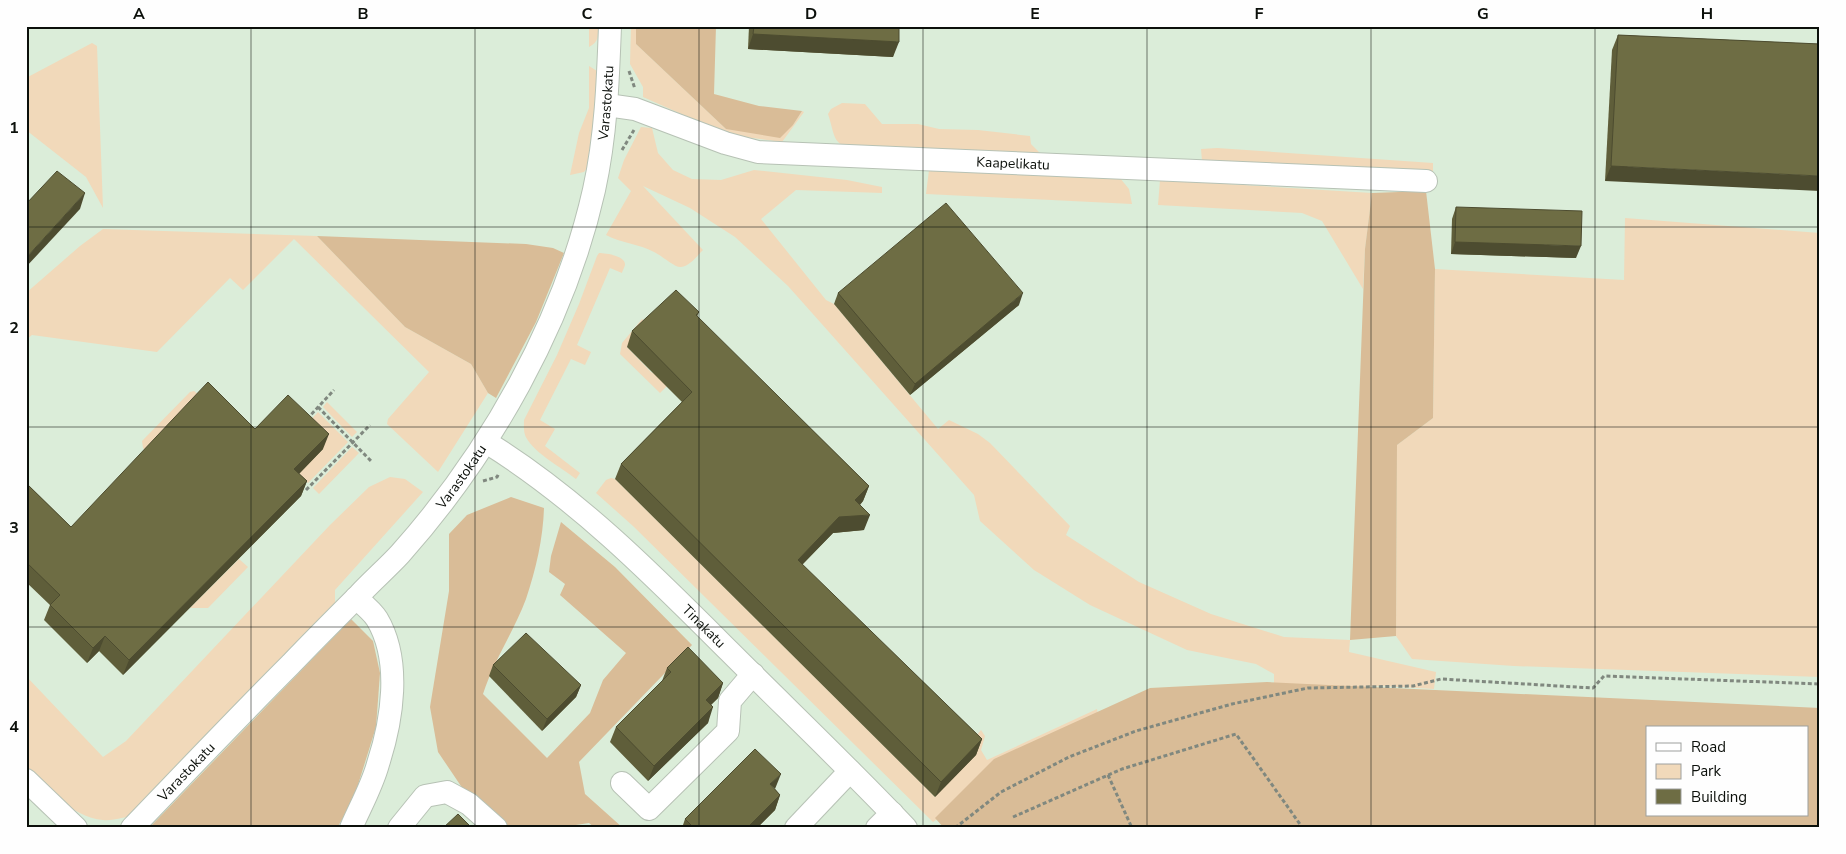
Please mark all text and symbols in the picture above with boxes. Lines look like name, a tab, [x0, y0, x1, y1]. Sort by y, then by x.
text: A	[133, 3, 145, 25]
text: B	[357, 3, 369, 25]
text: C	[582, 3, 593, 25]
text: D	[805, 3, 817, 25]
text: E	[1030, 3, 1040, 25]
text: F	[1255, 3, 1264, 25]
text: G	[1477, 3, 1489, 25]
text: H	[1701, 3, 1713, 25]
street label: Varastokatu	[593, 65, 618, 142]
text: 1	[9, 117, 19, 139]
street label: Kaapelikatu	[976, 152, 1050, 174]
text: 2	[9, 317, 19, 339]
street label: Varastokatu	[431, 441, 491, 514]
text: 3	[9, 517, 19, 539]
street label: Tinakatu	[678, 600, 730, 652]
text: 4	[9, 716, 19, 738]
legend	[1646, 726, 1808, 816]
text: Road	[1691, 737, 1726, 757]
street label: Varastokatu	[153, 738, 219, 806]
text: Park	[1691, 761, 1721, 781]
text: Building	[1691, 787, 1747, 807]

